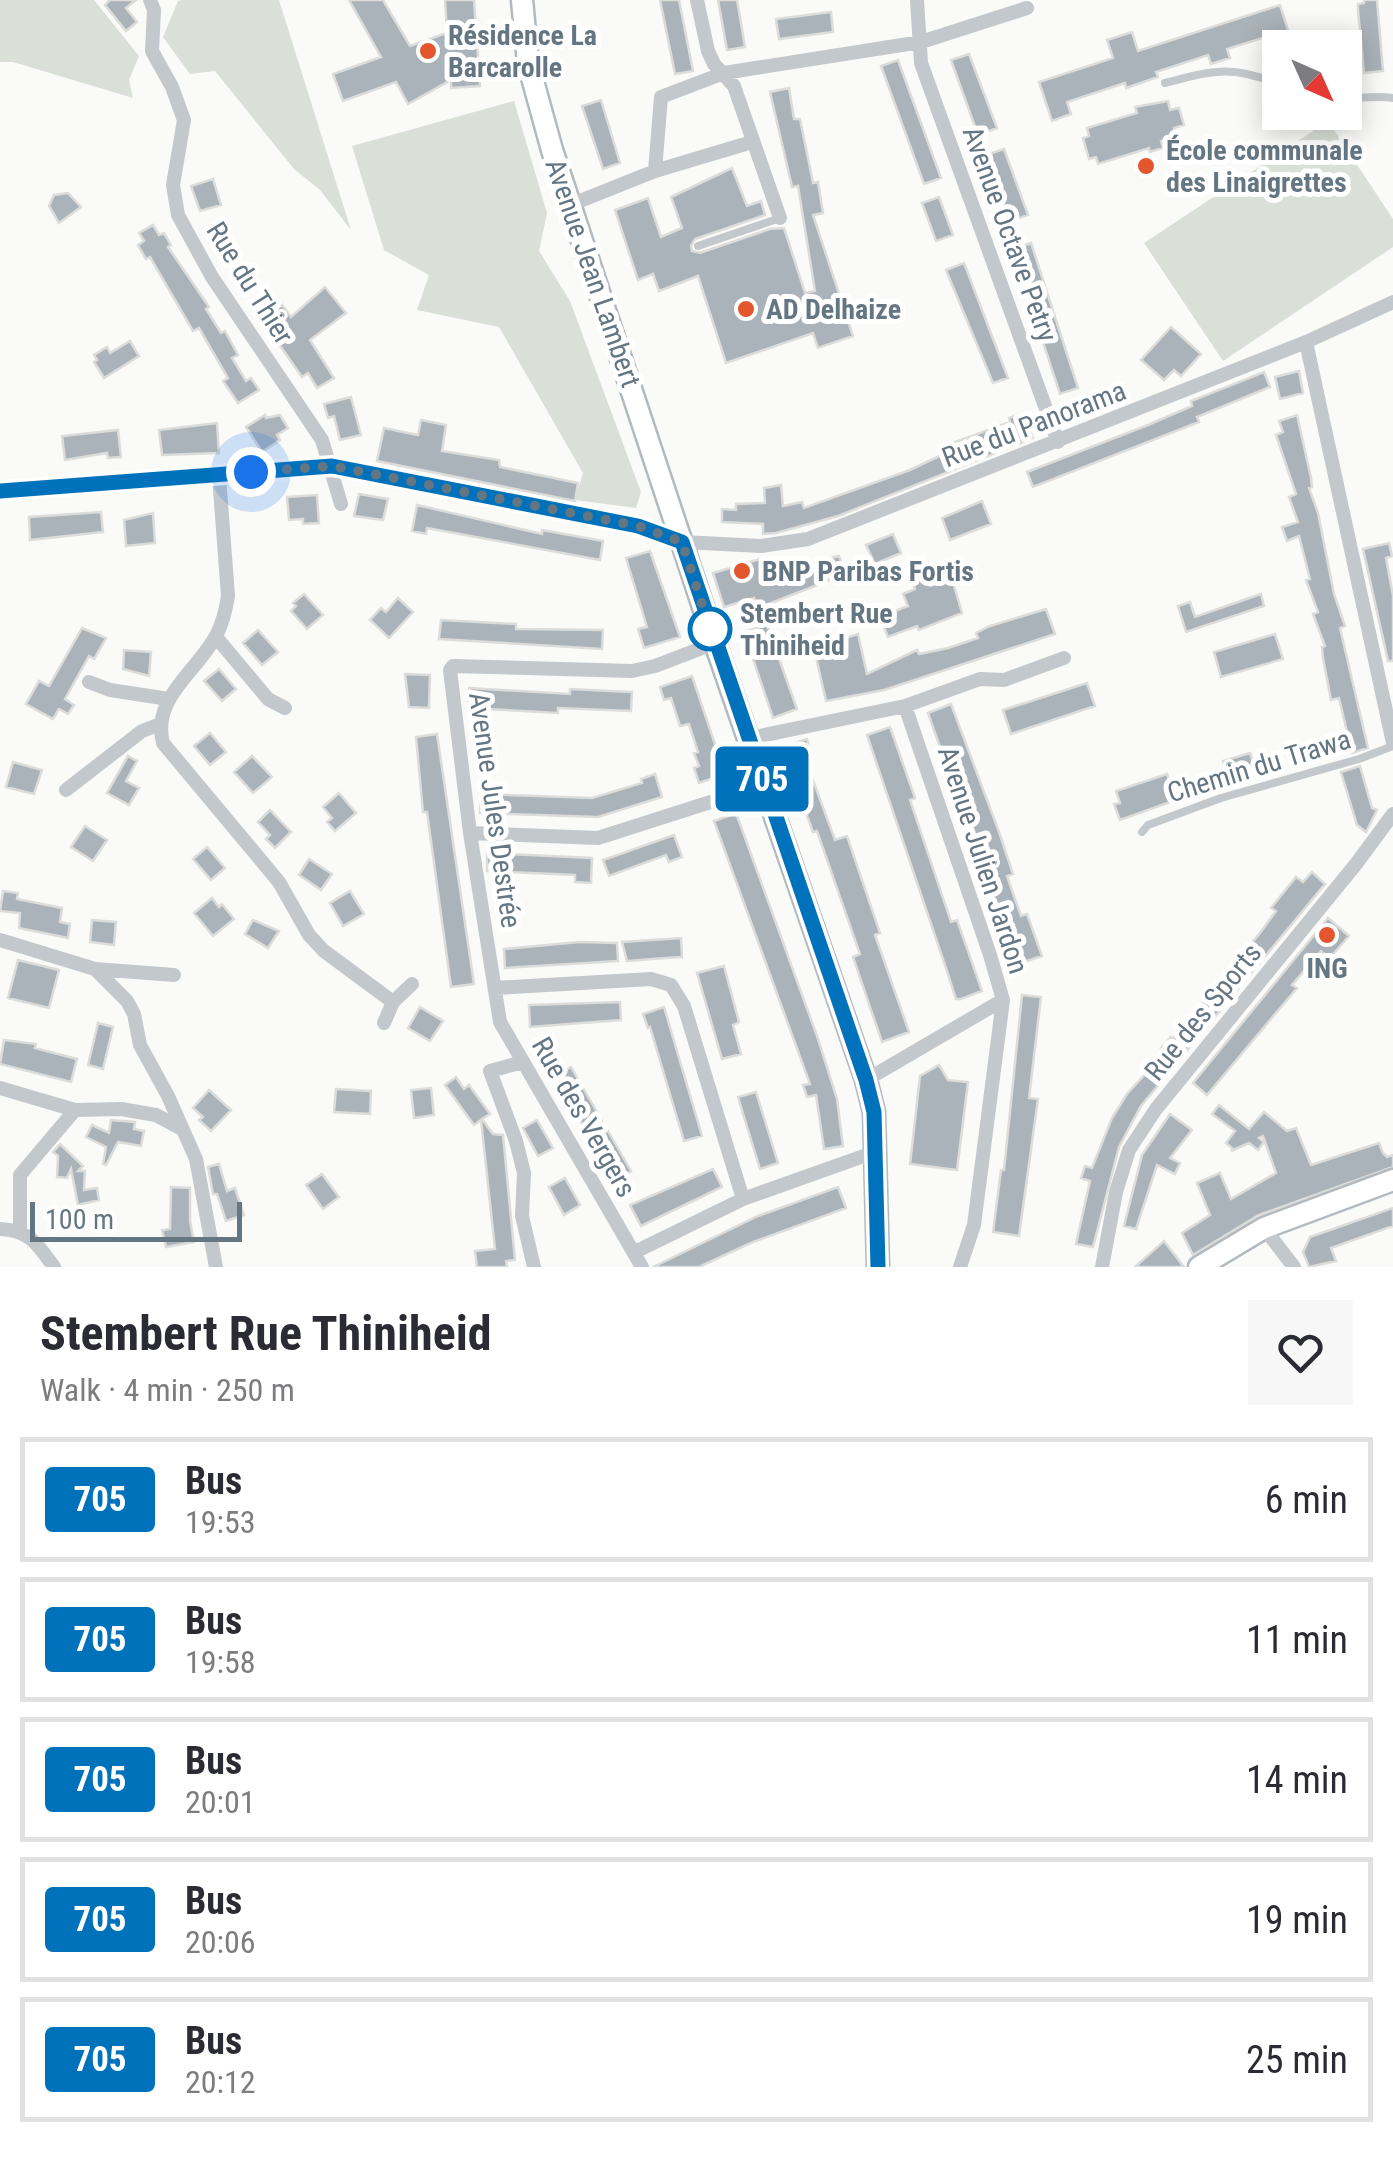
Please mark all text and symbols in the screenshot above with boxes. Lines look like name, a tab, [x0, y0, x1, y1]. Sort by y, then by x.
place label: Résidence La Barcarolle	[448, 19, 597, 84]
north arrow	[1262, 30, 1362, 130]
map controls	[1262, 30, 1362, 130]
marker: Résidence La Barcarolle	[417, 40, 439, 62]
street label: Avenue Octave Petry	[956, 122, 1064, 347]
place label: École communale des Linaigrettes	[1166, 134, 1363, 199]
street label: Avenue Jean Lambert	[538, 154, 648, 392]
marker: École communale des Linaigrettes	[1135, 155, 1157, 177]
street label: Rue du Thier	[200, 216, 300, 350]
place label: AD Delhaize	[766, 293, 901, 326]
marker: AD Delhaize	[735, 298, 757, 320]
street label: Rue du Panorama	[937, 374, 1131, 474]
your location	[226, 447, 276, 497]
place label: BNP Paribas Fortis	[762, 555, 974, 588]
marker: BNP Paribas Fortis	[731, 560, 753, 582]
place label: Stembert Rue Thiniheid	[740, 597, 893, 662]
marker: Stembert Rue Thiniheid	[689, 608, 731, 650]
street label: Avenue Jules Destrée	[462, 690, 528, 930]
street label: Chemin du Trawa	[1163, 722, 1355, 810]
street label: Avenue Julien Jardon	[931, 742, 1035, 978]
line badge: 705	[704, 746, 820, 812]
text: 705	[735, 759, 789, 800]
marker: ING	[1316, 924, 1338, 946]
street label: Rue des Sports	[1138, 937, 1268, 1087]
place label: ING	[1306, 952, 1348, 985]
street label: Rue des Vergers	[525, 1031, 643, 1203]
scale bar	[30, 1197, 242, 1242]
text: 100 m	[45, 1203, 114, 1236]
button: heart	[1248, 1300, 1353, 1405]
text: Stembert Rue Thiniheid	[40, 1305, 492, 1362]
text: Walk · 4 min · 250 m	[40, 1371, 295, 1409]
text: Bus	[185, 1459, 242, 1503]
text: 6 min	[1265, 1478, 1348, 1522]
text: 705	[73, 1479, 127, 1520]
text: 19:53	[185, 1503, 256, 1541]
text: Bus	[185, 1599, 242, 1643]
text: 11 min	[1246, 1618, 1348, 1662]
text: 705	[73, 1619, 127, 1660]
text: 19:58	[185, 1643, 256, 1681]
text: Bus	[185, 1739, 242, 1783]
text: 14 min	[1246, 1758, 1348, 1802]
text: 705	[73, 1759, 127, 1800]
text: 20:01	[185, 1783, 256, 1821]
text: Bus	[185, 1879, 242, 1923]
text: 19 min	[1246, 1898, 1348, 1942]
text: 705	[73, 1899, 127, 1940]
text: 20:06	[185, 1923, 256, 1961]
text: Bus	[185, 2019, 242, 2063]
text: 25 min	[1246, 2038, 1348, 2082]
text: 705	[73, 2039, 127, 2080]
text: 20:12	[185, 2063, 256, 2101]

